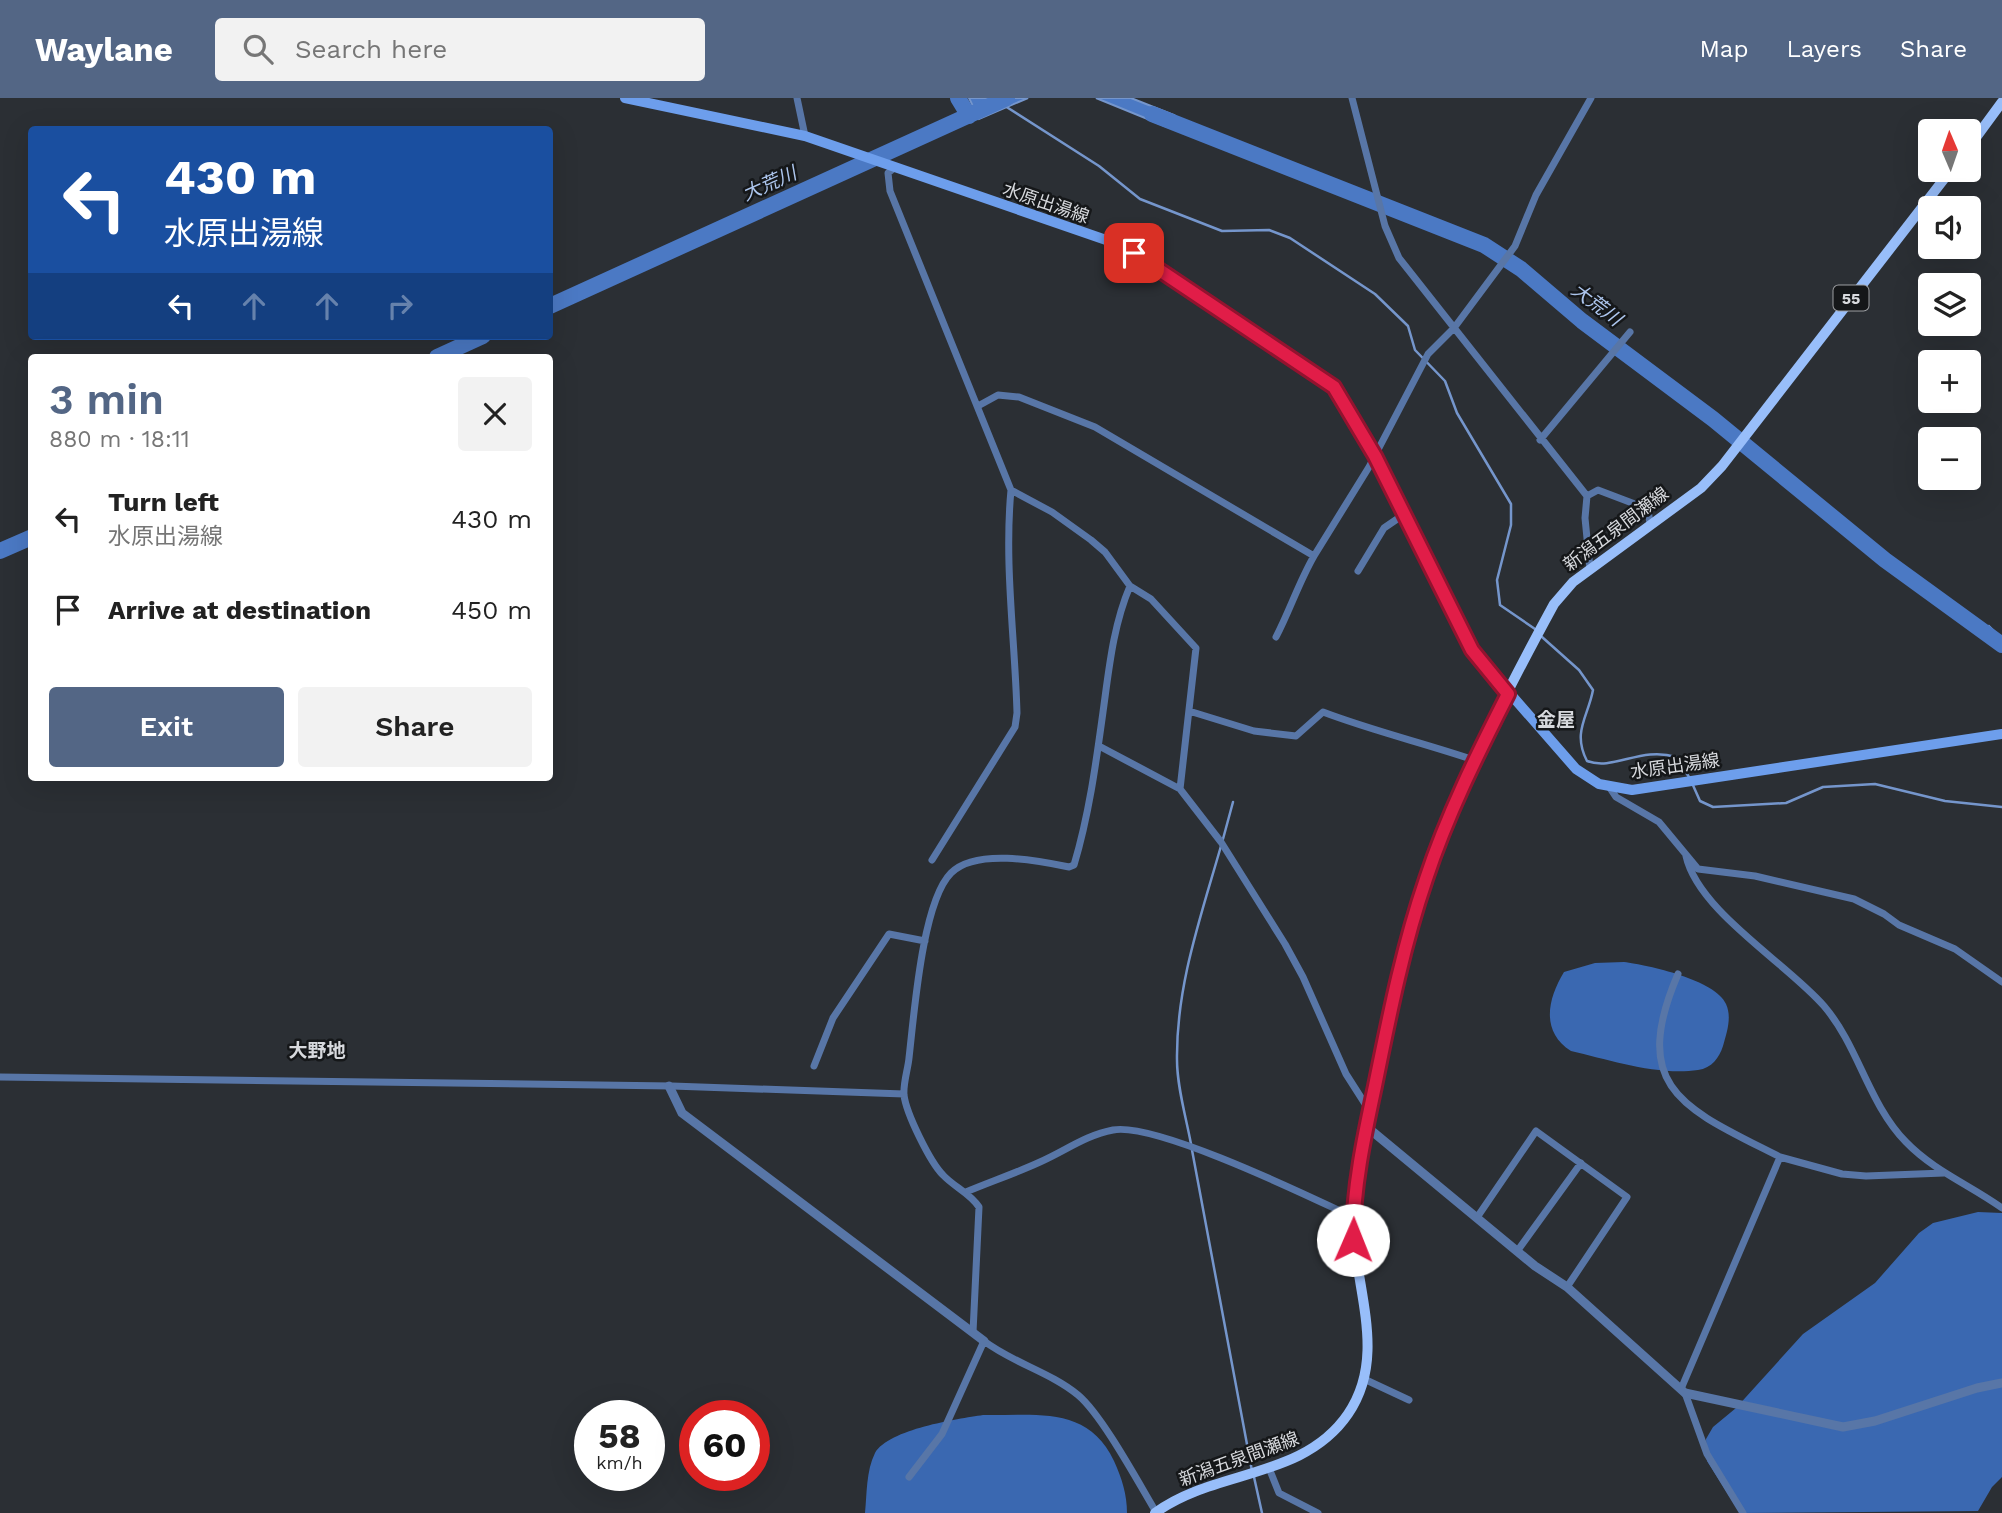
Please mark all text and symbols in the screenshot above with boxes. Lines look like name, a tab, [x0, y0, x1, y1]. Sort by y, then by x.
search box	[215, 18, 705, 81]
text: Waylane	[35, 30, 173, 69]
icon: search	[239, 30, 277, 68]
text: Search here	[295, 34, 447, 64]
text: Map	[1700, 35, 1748, 63]
text: Layers	[1786, 35, 1862, 63]
text: Share	[1900, 35, 1967, 63]
north arrow	[1918, 119, 1981, 182]
map controls	[1918, 119, 1981, 490]
text: 430 m	[164, 148, 316, 206]
icon: left	[49, 154, 140, 245]
water label: 大荒川	[738, 161, 802, 206]
street label: 水原出湯線	[1000, 178, 1092, 227]
button: sound	[1918, 196, 1981, 259]
text: 水原出湯線	[164, 214, 324, 252]
pin	[1104, 223, 1164, 283]
icon: arrive	[1115, 234, 1153, 272]
button: layers	[1918, 273, 1981, 336]
water label: 大荒川	[1567, 278, 1628, 332]
road number: 55	[1834, 286, 1868, 310]
icon: left	[162, 287, 200, 325]
icon: ahead	[235, 287, 273, 325]
icon: ahead	[308, 287, 346, 325]
icon: right	[381, 287, 419, 325]
button: +	[1918, 350, 1981, 413]
text: 3 min	[49, 375, 164, 424]
button: close	[458, 377, 532, 451]
text: 880 m · 18:11	[49, 426, 190, 453]
button: −	[1918, 427, 1981, 490]
street label: 新潟五泉間瀬線	[1559, 482, 1672, 575]
text: Turn left	[108, 487, 219, 517]
icon: left	[49, 500, 87, 538]
text: 430 m	[451, 504, 532, 534]
text: 水原出湯線	[108, 523, 223, 550]
icon: arrive	[49, 591, 87, 629]
text: Arrive at destination	[108, 595, 371, 625]
text: 450 m	[451, 595, 532, 625]
button: Exit	[49, 687, 284, 767]
button: Share	[298, 687, 532, 767]
district label: 金屋	[1537, 708, 1575, 731]
street label: 水原出湯線	[1629, 749, 1721, 782]
district label: 大野地	[288, 1039, 346, 1062]
position arrow	[1316, 1203, 1390, 1277]
speed limit sign: 60	[679, 1400, 770, 1491]
text: 58	[598, 1415, 641, 1457]
street label: 新潟五泉間瀬線	[1176, 1427, 1302, 1490]
text: km/h	[596, 1452, 643, 1473]

